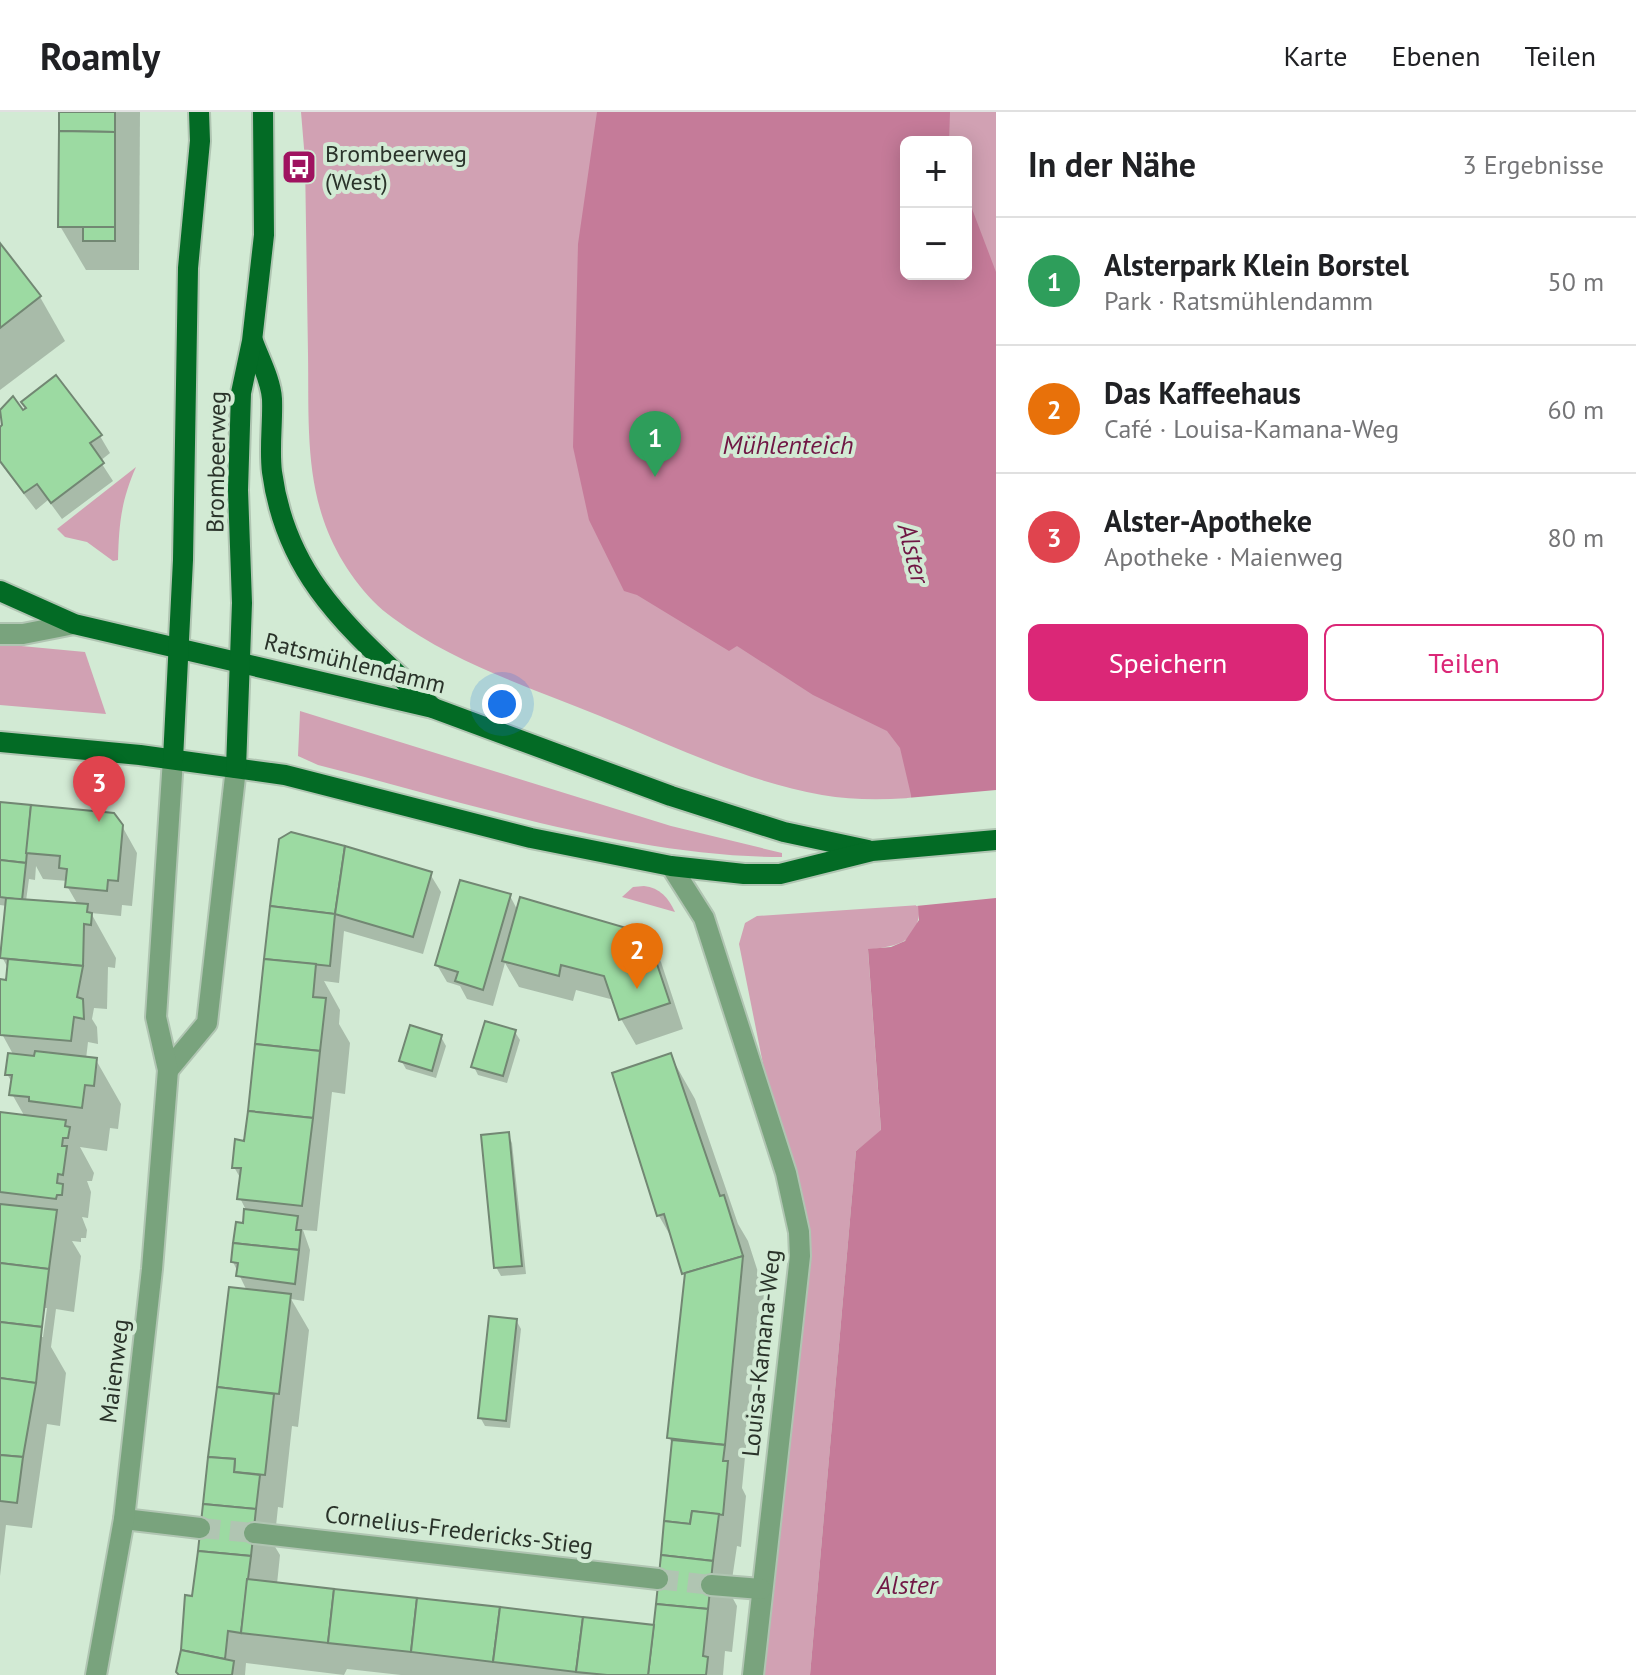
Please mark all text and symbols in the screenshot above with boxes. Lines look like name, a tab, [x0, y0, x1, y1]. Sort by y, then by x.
text: Roamly	[40, 31, 160, 80]
text: Karte	[1283, 37, 1347, 74]
text: Ebenen	[1391, 37, 1481, 74]
text: Teilen	[1525, 37, 1596, 74]
map controls	[900, 136, 972, 280]
button: +	[900, 136, 972, 208]
place label: Brombeerweg (West)	[325, 138, 467, 197]
text: In der Nähe	[1028, 142, 1196, 186]
bus stop icon: Brombeerweg (West)	[280, 148, 318, 186]
text: 3 Ergebnisse	[1463, 148, 1604, 181]
button: −	[900, 208, 972, 280]
text: Alsterpark Klein Borstel	[1104, 245, 1409, 284]
text: 1	[1047, 265, 1061, 298]
text: 50 m	[1548, 265, 1604, 298]
text: Park · Ratsmühlendamm	[1104, 284, 1373, 317]
text: Das Kaffeehaus	[1104, 373, 1301, 412]
street label: Brombeerweg	[199, 391, 233, 533]
text: 2	[1047, 393, 1061, 426]
text: 60 m	[1548, 393, 1604, 426]
pin: 1	[629, 411, 681, 477]
text: Café · Louisa-Kamana-Weg	[1104, 412, 1399, 445]
water label: Mühlenteich	[723, 428, 853, 461]
text: Alster-Apotheke	[1104, 501, 1312, 540]
water label: Alster	[890, 519, 938, 588]
text: 3	[1047, 521, 1061, 554]
text: 80 m	[1548, 521, 1604, 554]
text: Apotheke · Maienweg	[1104, 540, 1343, 573]
button: Speichern	[1028, 624, 1308, 701]
button: Teilen	[1324, 624, 1604, 701]
street label: Ratsmühlendamm	[261, 625, 449, 701]
your location	[482, 684, 522, 724]
pin: 3	[73, 756, 125, 822]
pin: 2	[611, 923, 663, 989]
street label: Louisa-Kamana-Weg	[735, 1248, 787, 1458]
street label: Maienweg	[92, 1317, 136, 1425]
street label: Cornelius-Fredericks-Stieg	[323, 1498, 595, 1562]
water label: Alster	[876, 1568, 939, 1601]

